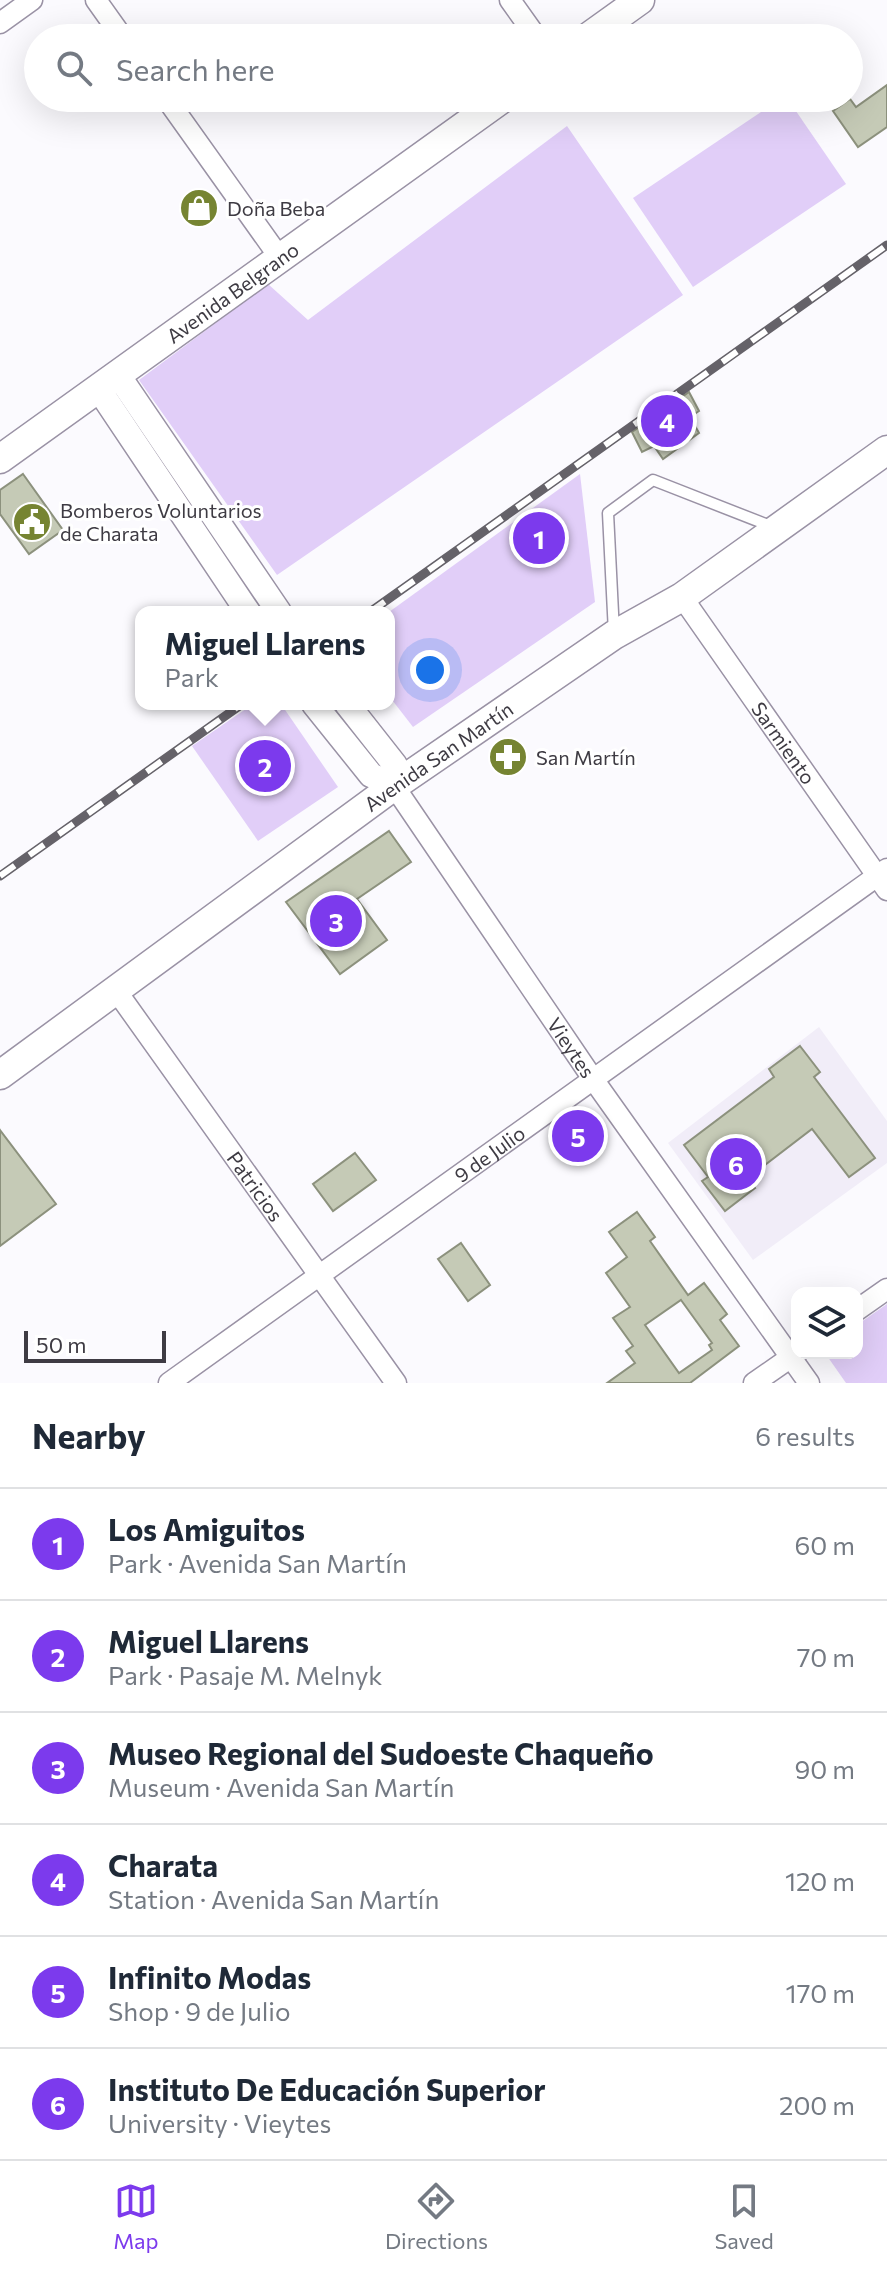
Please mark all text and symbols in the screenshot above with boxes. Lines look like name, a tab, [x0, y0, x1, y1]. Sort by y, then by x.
search box	[24, 24, 863, 112]
icon: search	[52, 46, 96, 90]
text: Search here	[116, 50, 275, 87]
shop icon: Doña Beba	[178, 187, 220, 229]
place label: Doña Beba	[227, 196, 325, 220]
street label: Avenida Belgrano	[162, 237, 303, 348]
pin: 4	[641, 391, 693, 451]
place label: Bomberos Voluntarios de Charata	[60, 498, 262, 545]
public building icon: Bomberos Voluntarios de Charata	[11, 501, 53, 543]
pin: 1	[513, 508, 565, 568]
popup	[135, 606, 395, 710]
text: Miguel Llarens	[164, 624, 366, 661]
your location	[410, 650, 450, 690]
text: Park	[164, 661, 219, 692]
street label: Avenida San Martín	[359, 696, 517, 816]
street label: Sarmiento	[747, 697, 821, 789]
pin: 2	[239, 736, 291, 796]
pharmacy icon: San Martín	[487, 736, 529, 778]
place label: San Martín	[536, 745, 636, 769]
pin: 3	[310, 891, 362, 951]
street label: Vieytes	[543, 1013, 600, 1082]
pin: 5	[552, 1106, 604, 1166]
street label: 9 de Julio	[449, 1120, 529, 1187]
pin: 6	[710, 1134, 762, 1194]
street label: Patricios	[222, 1146, 289, 1226]
map controls	[791, 1287, 863, 1359]
button: layers	[791, 1287, 863, 1359]
scale bar	[24, 1327, 166, 1363]
text: 50 m	[36, 1331, 86, 1358]
text: Nearby	[32, 1414, 146, 1456]
text: 6 results	[755, 1420, 855, 1451]
text: Los Amiguitos	[108, 1510, 305, 1547]
text: 1	[52, 1529, 64, 1560]
text: 60 m	[795, 1529, 855, 1560]
text: Park · Avenida San Martín	[108, 1547, 407, 1578]
text: Miguel Llarens	[108, 1622, 309, 1659]
text: 2	[51, 1641, 65, 1672]
text: 70 m	[797, 1641, 855, 1672]
text: Park · Pasaje M. Melnyk	[108, 1659, 382, 1690]
text: Museo Regional del Sudoeste Chaqueño	[108, 1734, 654, 1771]
text: 3	[50, 1753, 66, 1784]
text: 90 m	[795, 1753, 855, 1784]
text: Museum · Avenida San Martín	[108, 1771, 455, 1802]
text: Charata	[108, 1846, 218, 1883]
text: 4	[50, 1865, 66, 1896]
text: 120 m	[785, 1865, 855, 1896]
text: Station · Avenida San Martín	[108, 1883, 439, 1914]
text: Infinito Modas	[108, 1958, 311, 1995]
text: 5	[50, 1977, 66, 2008]
text: 170 m	[786, 1977, 855, 2008]
text: Shop · 9 de Julio	[108, 1995, 291, 2026]
text: Instituto De Educación Superior	[108, 2070, 546, 2107]
text: 6	[50, 2089, 66, 2120]
text: 200 m	[779, 2089, 855, 2120]
text: University · Vieytes	[108, 2107, 331, 2138]
tab: Map	[113, 2179, 159, 2254]
tab: Directions	[385, 2179, 488, 2254]
tab: Saved	[714, 2179, 774, 2254]

